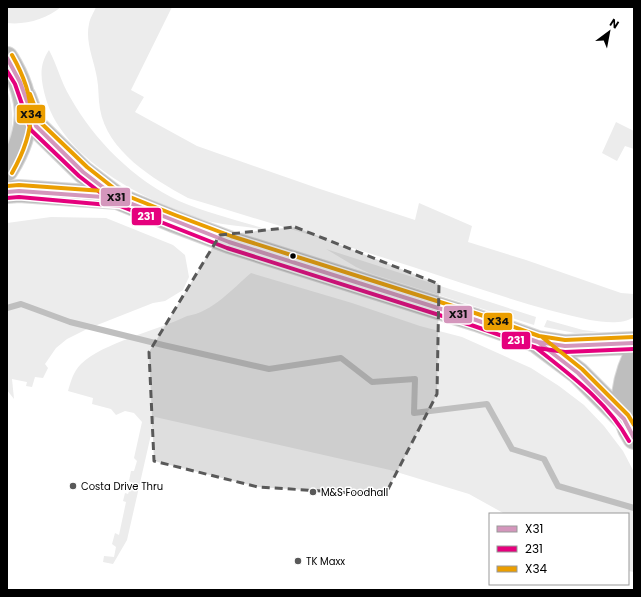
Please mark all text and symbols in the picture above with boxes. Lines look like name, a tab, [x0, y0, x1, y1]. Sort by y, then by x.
north arrow	[589, 12, 629, 52]
text: N	[607, 15, 622, 32]
line badge: X34	[16, 104, 46, 124]
text: X34	[20, 106, 43, 122]
line badge: X31	[100, 187, 131, 207]
text: X31	[107, 189, 125, 205]
line badge: 231	[131, 207, 162, 226]
text: 231	[137, 208, 155, 224]
unlabelled marker	[288, 251, 298, 261]
line badge: X31	[443, 305, 473, 324]
text: X31	[449, 306, 467, 322]
line badge: X34	[483, 312, 513, 331]
text: X34	[487, 313, 510, 329]
line badge: 231	[501, 331, 531, 350]
text: 231	[507, 332, 525, 348]
place label: Costa Drive Thru	[81, 479, 163, 494]
marker: Costa Drive Thru	[68, 481, 78, 491]
place label: M&S Foodhall	[321, 485, 388, 500]
marker: M&S Foodhall	[308, 487, 318, 497]
legend	[489, 513, 629, 585]
text: X31	[525, 520, 543, 537]
text: 231	[525, 540, 543, 557]
place label: TK Maxx	[306, 554, 345, 569]
marker: TK Maxx	[293, 556, 303, 566]
text: X34	[525, 560, 548, 577]

